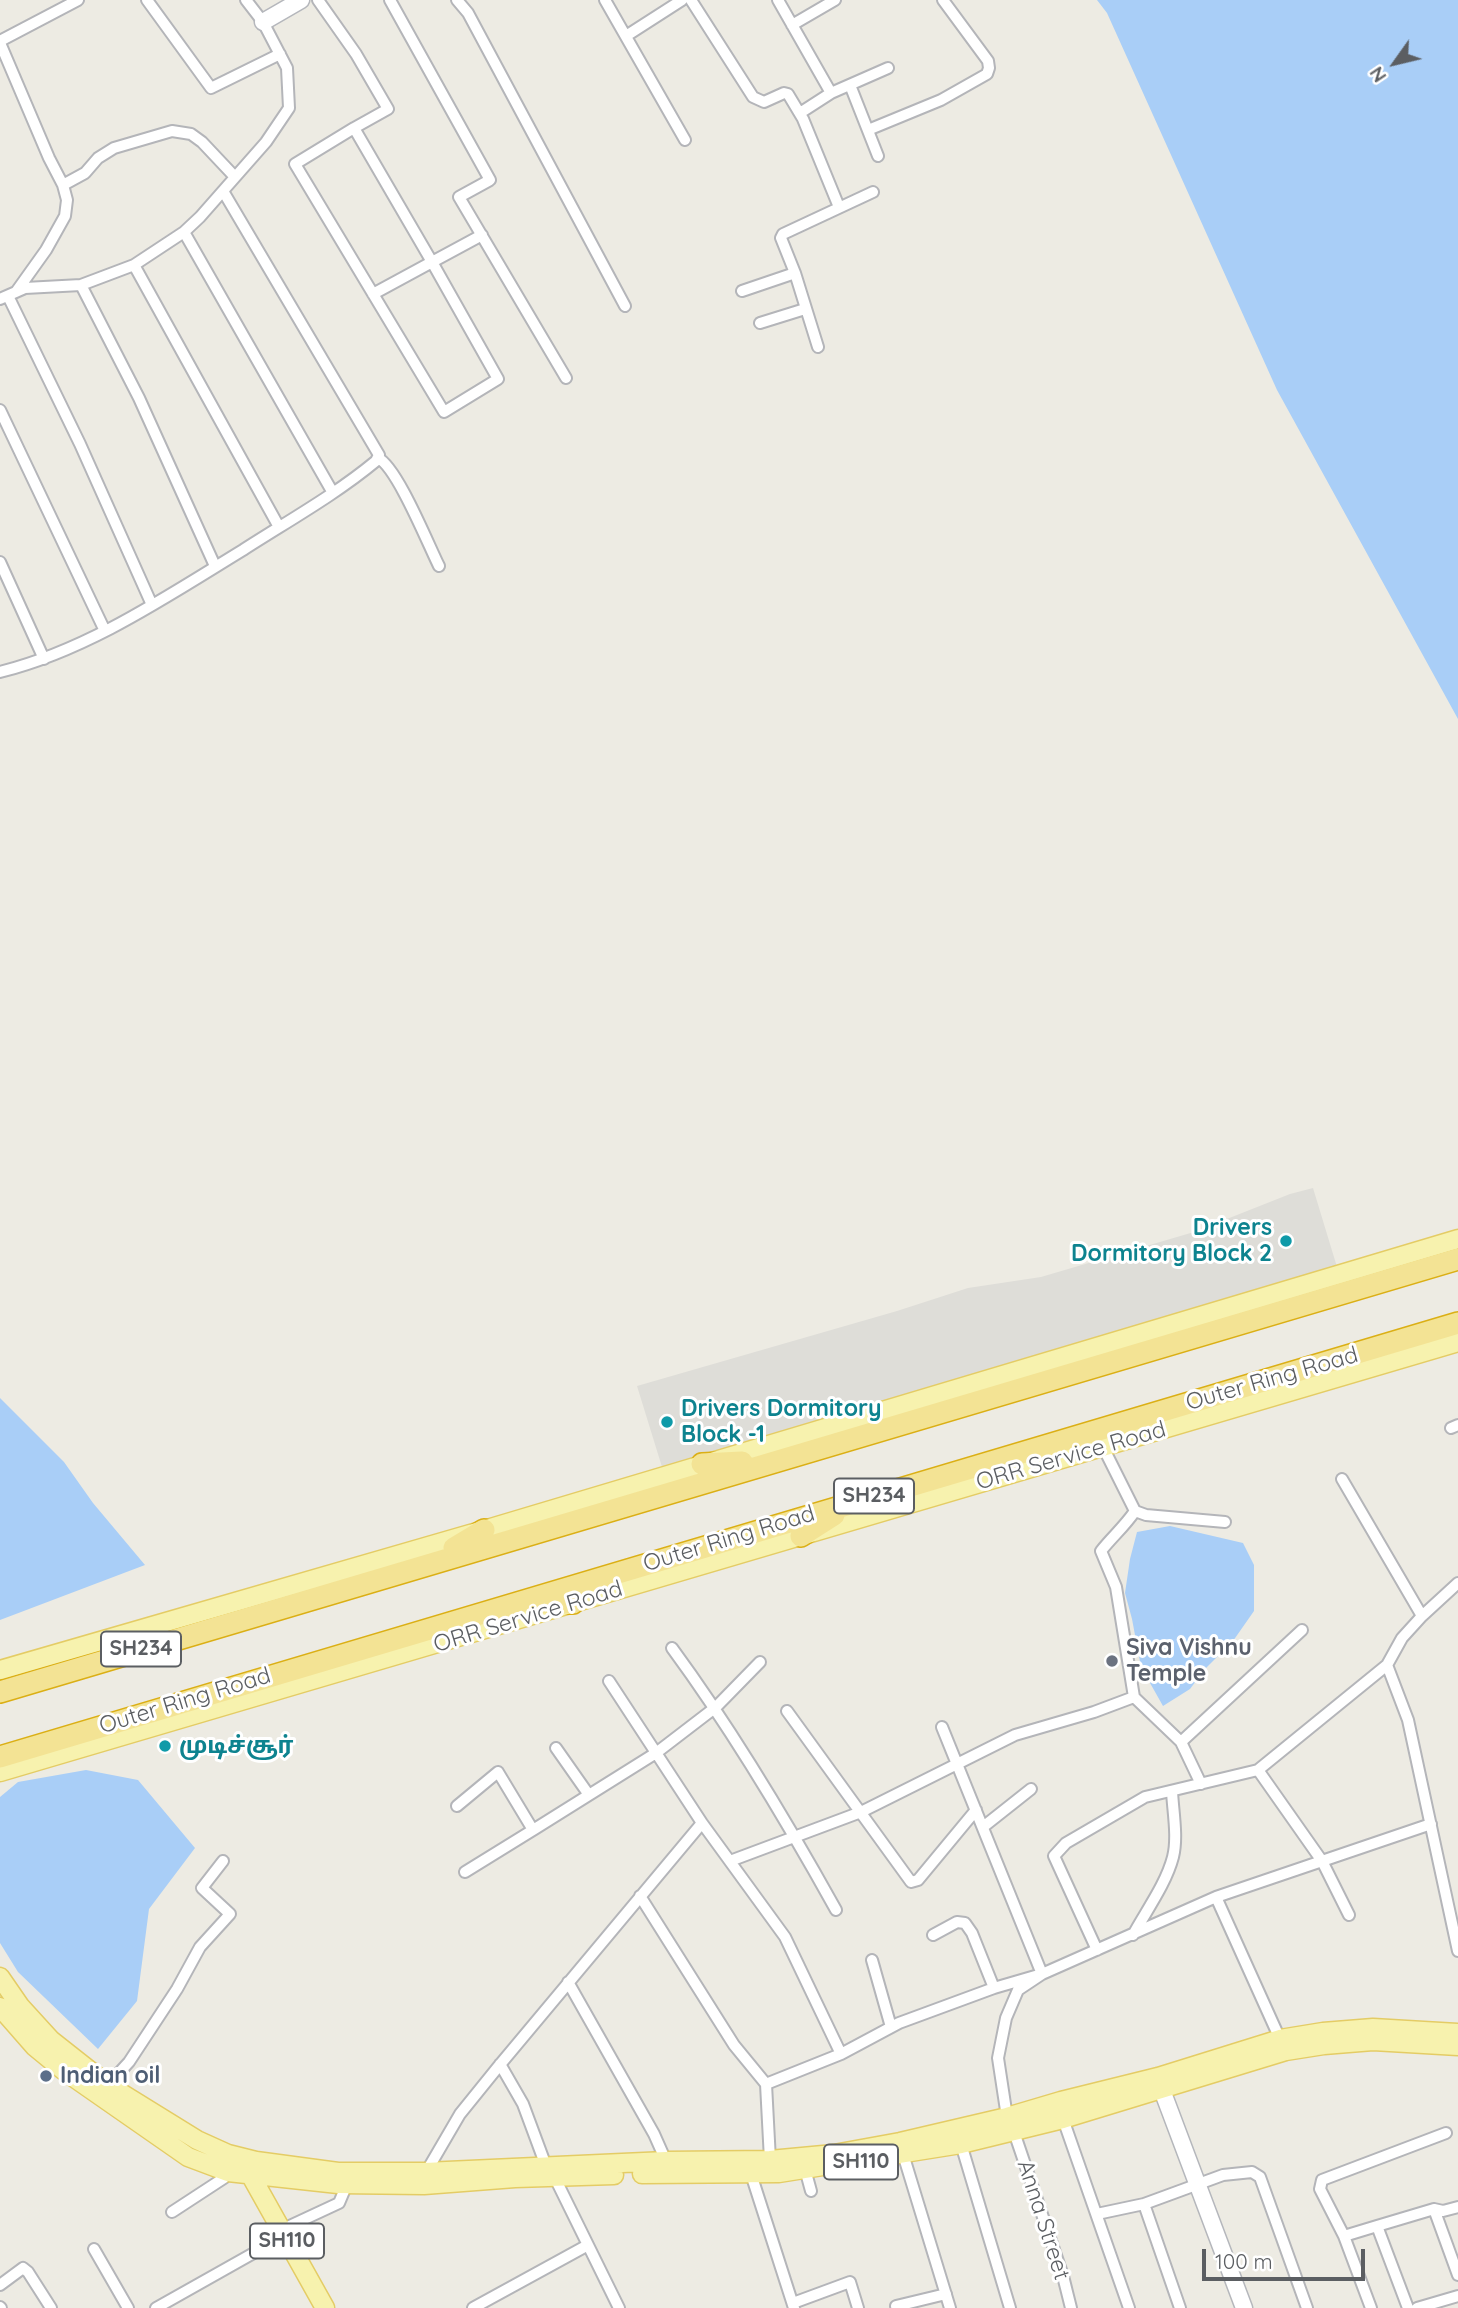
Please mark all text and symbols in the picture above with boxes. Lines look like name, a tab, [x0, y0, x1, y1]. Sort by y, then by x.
north arrow	[1360, 28, 1430, 98]
text: N	[1364, 62, 1391, 87]
place label: Drivers Dormitory Block 2	[1071, 1214, 1272, 1268]
marker: Drivers Dormitory Block 2	[1278, 1233, 1294, 1249]
street label: Outer Ring Road	[1183, 1341, 1361, 1417]
place label: Drivers Dormitory Block -1	[681, 1395, 881, 1449]
marker: Drivers Dormitory Block -1	[659, 1414, 675, 1430]
street label: ORR Service Road	[973, 1416, 1169, 1496]
road number: SH234	[834, 1478, 914, 1514]
street label: Outer Ring Road	[640, 1500, 818, 1578]
street label: ORR Service Road	[430, 1575, 626, 1659]
road number: SH234	[101, 1632, 181, 1666]
place label: Siva Vishnu Temple	[1126, 1634, 1252, 1688]
marker: Siva Vishnu Temple	[1104, 1653, 1120, 1669]
street label: Outer Ring Road	[96, 1662, 274, 1740]
place label: முடிச்சூர்	[179, 1732, 293, 1760]
marker: முடிச்சூர்	[157, 1738, 173, 1754]
place label: Indian oil	[60, 2062, 160, 2090]
marker: Indian oil	[38, 2068, 54, 2084]
road number: SH110	[824, 2144, 898, 2180]
street label: Anna Street	[1011, 2157, 1075, 2283]
road number: SH110	[250, 2224, 324, 2258]
scale bar	[1206, 2234, 1369, 2278]
text: 100 m	[1215, 2248, 1273, 2274]

